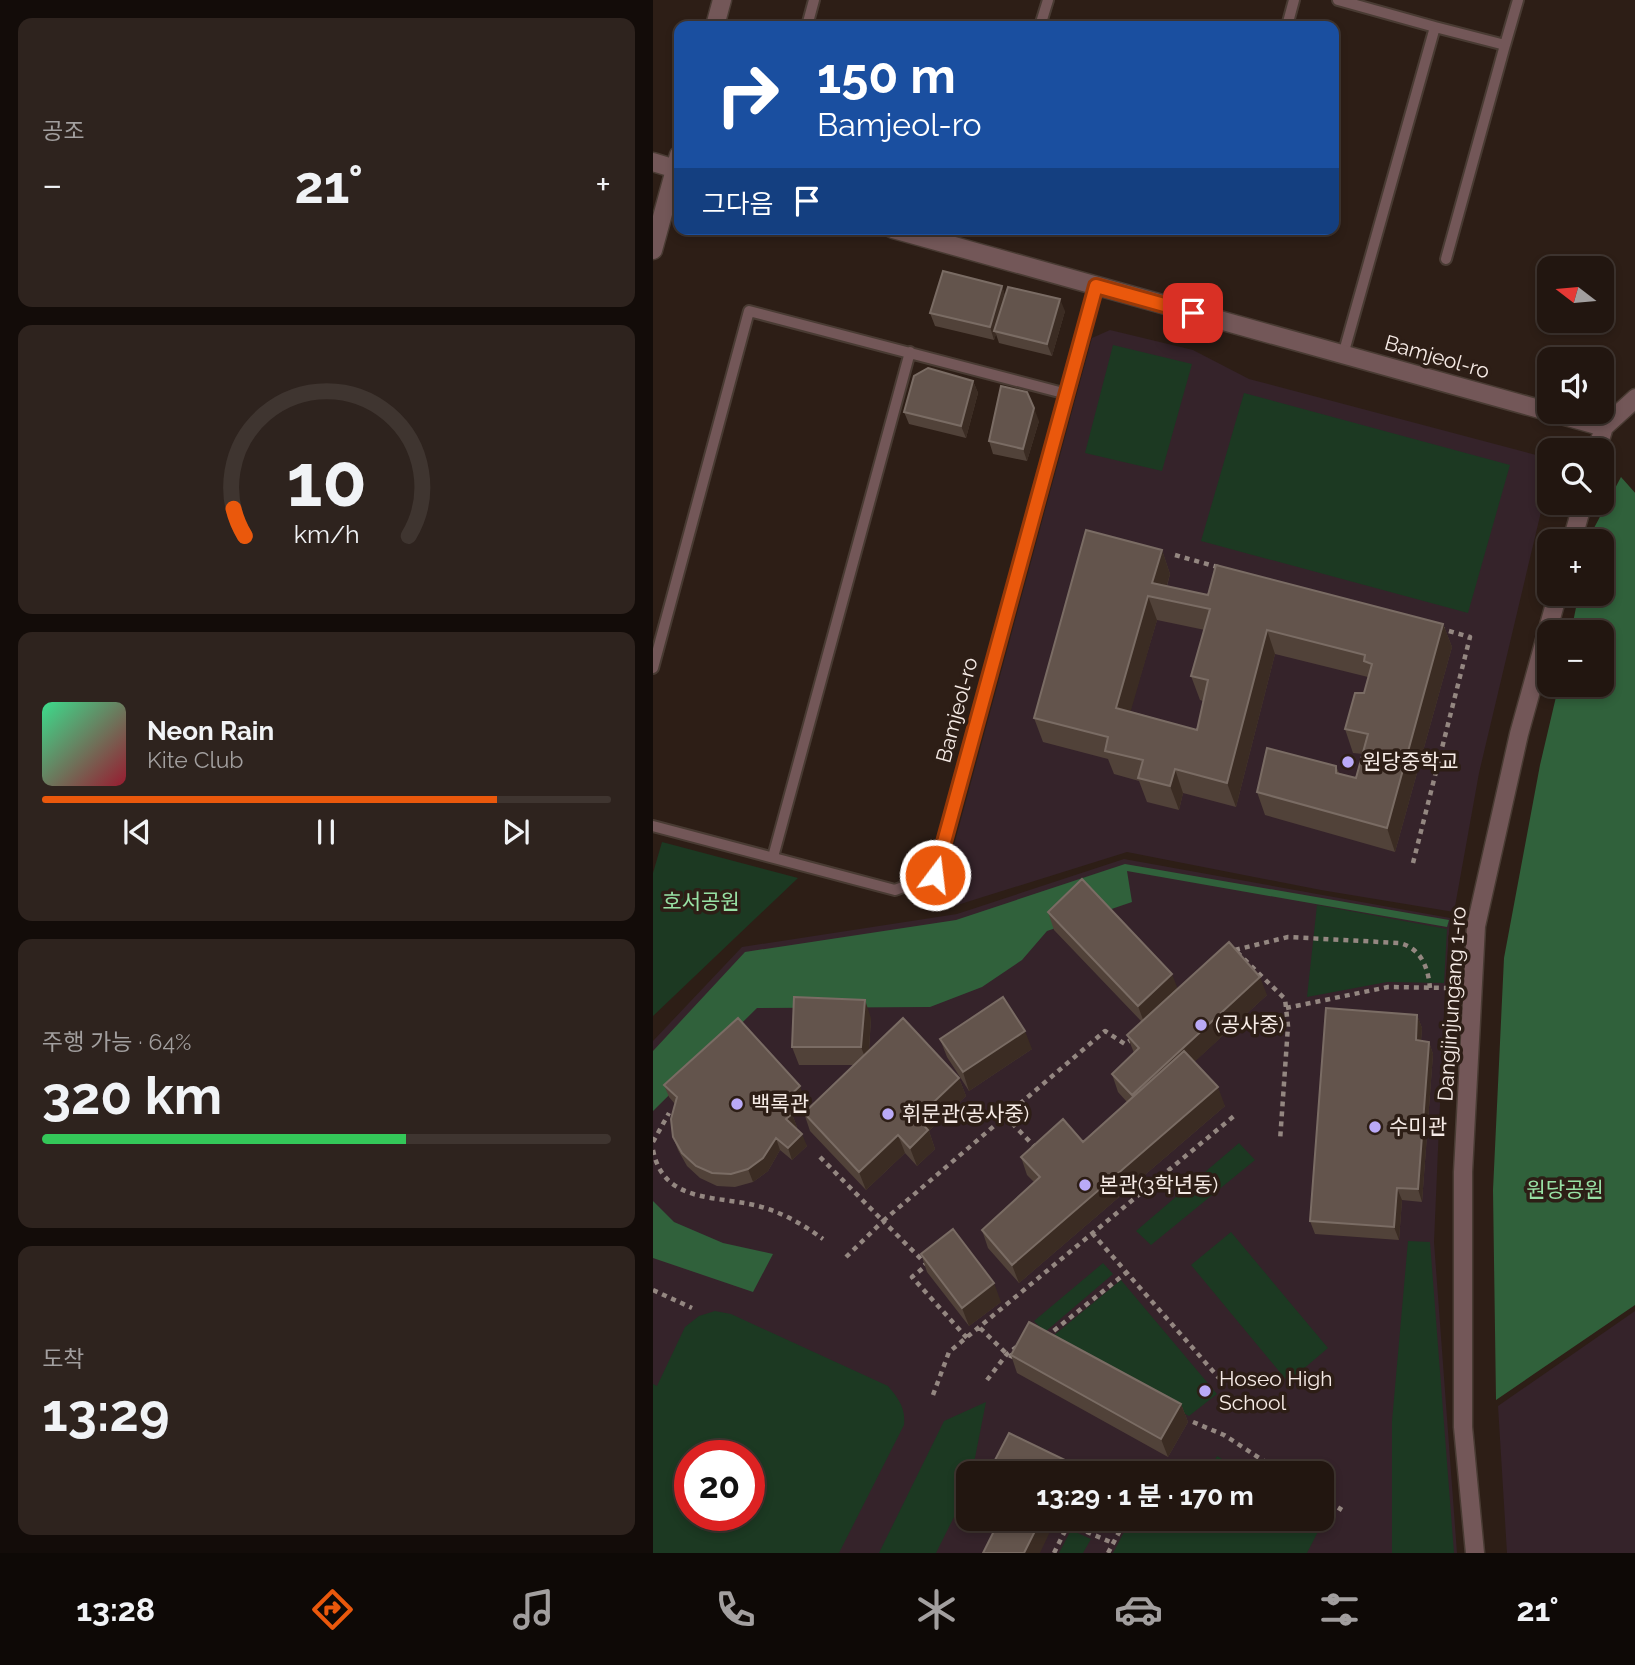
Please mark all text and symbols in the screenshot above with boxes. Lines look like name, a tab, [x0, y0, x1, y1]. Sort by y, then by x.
text: 150 m	[817, 47, 956, 104]
icon: right	[702, 49, 793, 140]
text: Bamjeol-ro	[817, 106, 982, 143]
text: 공조	[42, 117, 84, 144]
text: 21°	[295, 154, 363, 215]
text: −	[42, 162, 62, 207]
text: +	[595, 162, 611, 207]
icon: arrive	[788, 182, 826, 220]
text: 그다음	[702, 189, 774, 219]
north arrow	[1537, 256, 1614, 332]
map controls	[1537, 256, 1614, 697]
pin	[1163, 283, 1223, 343]
icon: arrive	[1174, 294, 1212, 332]
street label: Bamjeol-ro	[1382, 330, 1492, 383]
button: sound	[1537, 347, 1614, 424]
text: 10	[286, 438, 367, 523]
button: search	[1537, 438, 1614, 515]
text: km/h	[294, 518, 359, 548]
button: +	[1537, 529, 1614, 606]
button: −	[1537, 620, 1614, 697]
street label: Bamjeol-ro	[930, 654, 983, 765]
text: Neon Rain	[147, 716, 274, 746]
text: Kite Club	[147, 746, 244, 773]
place label: 원당중학교	[1362, 749, 1459, 774]
marker: 원당중학교	[1340, 754, 1356, 770]
icon: previous	[118, 813, 156, 851]
icon: pause	[307, 813, 345, 851]
icon: next	[497, 813, 535, 851]
position arrow	[898, 838, 972, 912]
park label: 호서공원	[662, 889, 740, 914]
street label: Dangjinjungang 1-ro	[1432, 906, 1471, 1102]
place label: (공사중)	[1215, 1012, 1284, 1037]
marker: (공사중)	[1193, 1017, 1209, 1033]
text: 주행 가능 · 64%	[42, 1028, 191, 1055]
text: 320 km	[42, 1065, 222, 1126]
place label: 백록관	[751, 1091, 809, 1116]
marker: 백록관	[729, 1096, 745, 1112]
place label: 휘문관(공사중)	[902, 1101, 1029, 1126]
marker: 휘문관(공사중)	[880, 1106, 896, 1122]
place label: 수미관	[1389, 1114, 1447, 1139]
marker: 수미관	[1367, 1119, 1383, 1135]
place label: 본관(3학년동)	[1099, 1172, 1218, 1197]
marker: 본관(3학년동)	[1077, 1177, 1093, 1193]
park label: 원당공원	[1526, 1177, 1604, 1202]
text: 도착	[42, 1345, 84, 1372]
place label: Hoseo High School	[1219, 1366, 1332, 1415]
text: 13:29	[42, 1382, 170, 1443]
marker: Hoseo High School	[1197, 1383, 1213, 1399]
speed limit sign: 20	[674, 1440, 765, 1531]
text: 13:29 · 1 분 · 170 m	[1036, 1481, 1254, 1511]
icon: directions	[308, 1585, 357, 1634]
icon: music	[509, 1585, 558, 1634]
icon: phone	[711, 1585, 760, 1634]
icon: climate	[912, 1585, 961, 1634]
icon: car	[1114, 1585, 1163, 1634]
icon: filters	[1315, 1585, 1364, 1634]
text: 13:28	[76, 1591, 155, 1628]
text: 21°	[1516, 1591, 1559, 1628]

